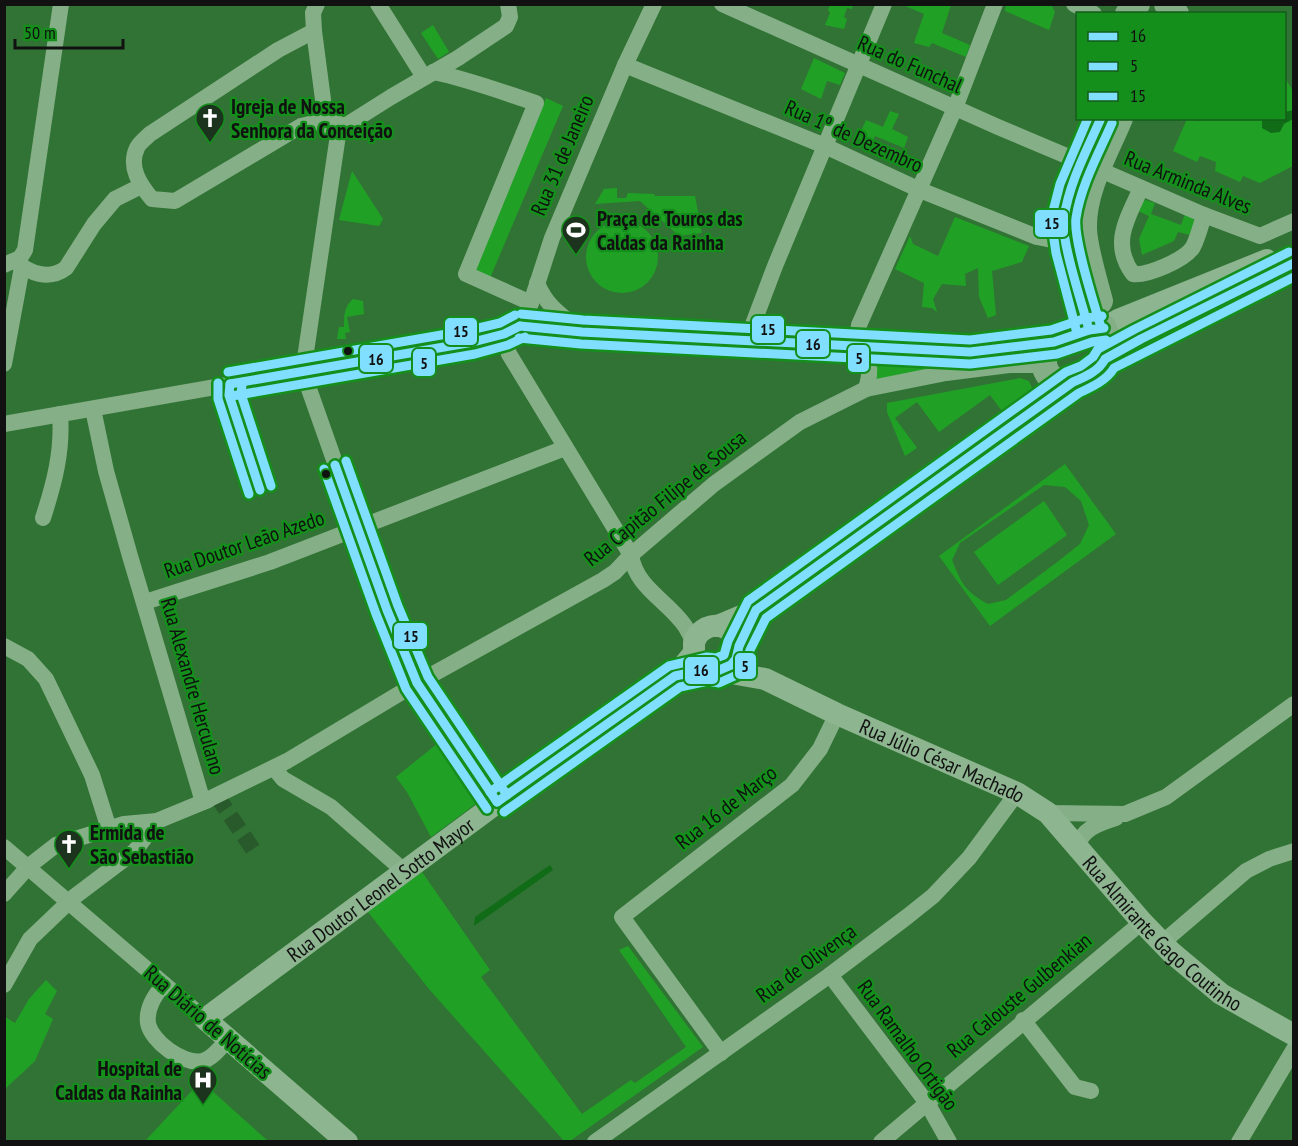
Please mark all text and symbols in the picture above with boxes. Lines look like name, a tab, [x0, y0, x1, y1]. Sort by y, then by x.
scale bar	[15, 12, 123, 50]
legend	[1076, 12, 1286, 120]
text: 50 m	[24, 21, 56, 44]
text: 16	[1130, 24, 1146, 47]
street label: Rua do Funchal	[853, 29, 967, 99]
text: 5	[1130, 54, 1138, 77]
text: 15	[1130, 84, 1146, 107]
street label: Rua 31 de Janeiro	[524, 91, 600, 219]
place label: Igreja de Nossa Senhora da Conceição	[231, 93, 393, 144]
street label: Rua 1º de Dezembro	[781, 94, 927, 178]
church icon: Igreja de Nossa Senhora da Conceição	[194, 102, 226, 144]
street label: Rua Arminda Alves	[1120, 144, 1256, 220]
place label: Praça de Touros das Caldas da Rainha	[597, 205, 743, 256]
line badge: 15	[1034, 209, 1069, 238]
text: 15	[1044, 213, 1060, 233]
sports icon: Praça de Touros das Caldas da Rainha	[560, 214, 592, 256]
line badge: 15	[751, 315, 785, 344]
line badge: 15	[444, 317, 478, 346]
text: 15	[760, 319, 776, 339]
text: 15	[453, 321, 469, 341]
line badge: 16	[796, 330, 830, 358]
text: 16	[805, 334, 821, 354]
line badge: 16	[359, 344, 393, 373]
line badge: 5	[847, 344, 870, 373]
unlabelled marker	[342, 345, 354, 357]
line badge: 5	[412, 348, 436, 377]
text: 5	[855, 348, 863, 368]
text: 16	[368, 349, 384, 369]
text: 5	[420, 353, 428, 373]
street label: Rua Capitão Filipe de Sousa	[578, 424, 752, 572]
unlabelled marker	[320, 468, 332, 480]
street label: Rua Doutor Leão Azedo	[160, 504, 328, 584]
street label: Rua Alexandre Herculano	[155, 594, 231, 778]
line badge: 15	[393, 622, 428, 650]
text: 15	[403, 626, 419, 646]
line badge: 5	[734, 652, 757, 680]
line badge: 16	[684, 656, 719, 685]
text: 5	[741, 656, 749, 676]
text: 16	[693, 660, 709, 680]
street label: Rua Júlio César Machado	[856, 712, 1031, 808]
street label: Rua 16 de Março	[670, 759, 782, 855]
street label: Rua Doutor Leonel Sotto Mayor	[281, 811, 480, 967]
place label: Ermida de São Sebastião	[90, 819, 194, 870]
church icon: Ermida de São Sebastião	[53, 828, 85, 870]
street label: Rua Almirante Gago Coutinho	[1077, 850, 1247, 1017]
street label: Rua de Olivença	[751, 918, 861, 1008]
street label: Rua Calouste Gulbenkian	[941, 927, 1097, 1063]
street label: Rua Diário de Notícias	[139, 959, 277, 1085]
street label: Rua Ramalho Ortigão	[852, 974, 964, 1116]
place label: Hospital de Caldas da Rainha	[55, 1055, 182, 1106]
hospital icon: Hospital de Caldas da Rainha	[187, 1064, 219, 1106]

